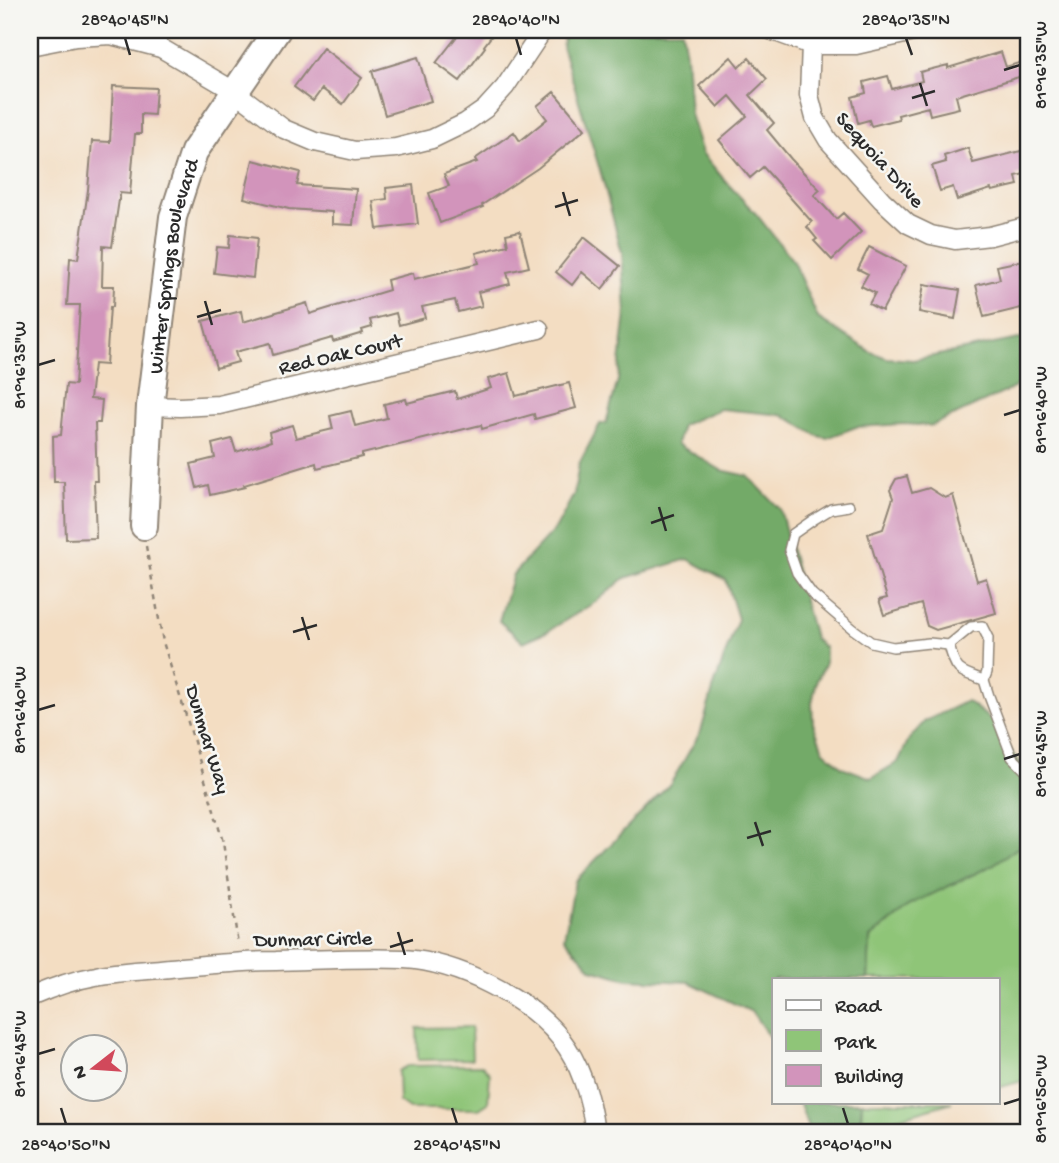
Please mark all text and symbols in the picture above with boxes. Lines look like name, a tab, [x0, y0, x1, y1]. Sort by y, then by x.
text: 28°40'45"N	[81, 11, 169, 32]
text: 28°40'40"N	[472, 11, 560, 32]
text: 28°40'35"N	[862, 11, 950, 32]
text: 81°16'35"W	[1032, 21, 1053, 109]
street label: Sequoia Drive	[829, 108, 929, 215]
street label: Winter Springs Boulevard	[145, 155, 207, 376]
text: 81°16'35"W	[11, 321, 32, 409]
street label: Red Oak Court	[277, 330, 407, 383]
text: 81°16'40"W	[1032, 366, 1053, 454]
text: 81°16'40"W	[11, 666, 32, 754]
street label: Dunmar Way	[177, 681, 234, 797]
text: 81°16'45"W	[1032, 711, 1053, 797]
street label: Dunmar Circle	[252, 928, 374, 955]
legend	[772, 978, 1000, 1104]
text: Road	[835, 996, 883, 1021]
text: 81°16'45"W	[11, 1011, 32, 1097]
text: Park	[834, 1032, 878, 1057]
north arrow	[60, 1034, 130, 1104]
text: 81°16'50"W	[1032, 1055, 1053, 1143]
text: N	[68, 1063, 94, 1081]
text: Building	[834, 1066, 904, 1091]
text: 28°40'50"N	[21, 1136, 111, 1157]
text: 28°40'45"N	[413, 1136, 501, 1157]
text: 28°40'40"N	[804, 1136, 892, 1157]

